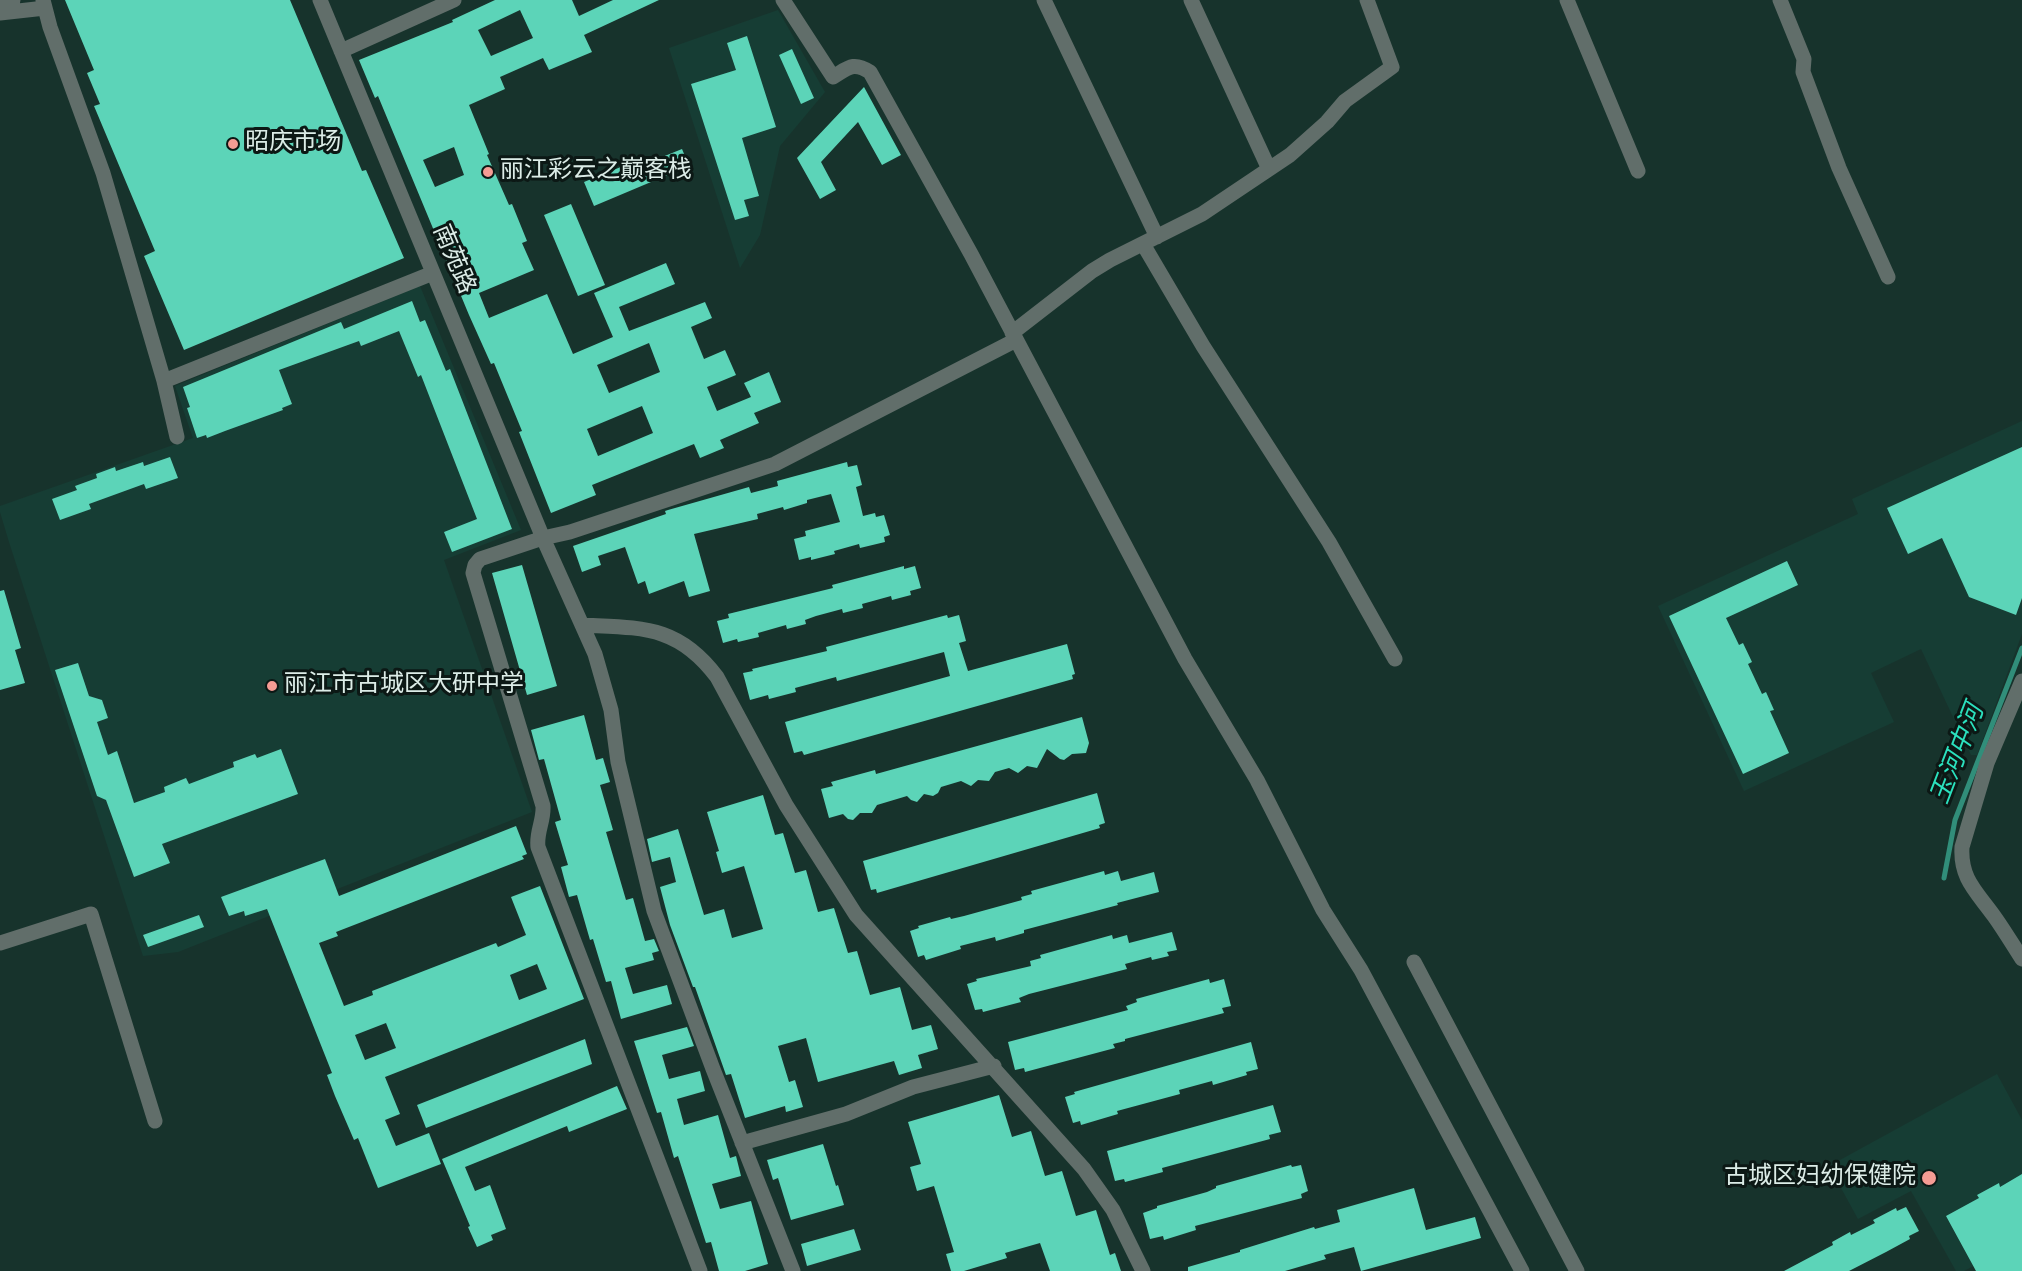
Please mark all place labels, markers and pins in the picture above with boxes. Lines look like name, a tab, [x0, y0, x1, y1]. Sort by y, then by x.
place label: 昭庆市场	[245, 130, 341, 158]
marker: 昭庆市场	[226, 137, 240, 151]
place label: 丽江彩云之巅客栈	[500, 158, 692, 186]
marker: 丽江彩云之巅客栈	[481, 165, 495, 179]
place label: 丽江市古城区大研中学	[284, 672, 524, 700]
marker: 丽江市古城区大研中学	[265, 679, 279, 693]
place label: 古城区妇幼保健院	[1724, 1164, 1916, 1192]
marker: 古城区妇幼保健院	[1920, 1169, 1938, 1187]

